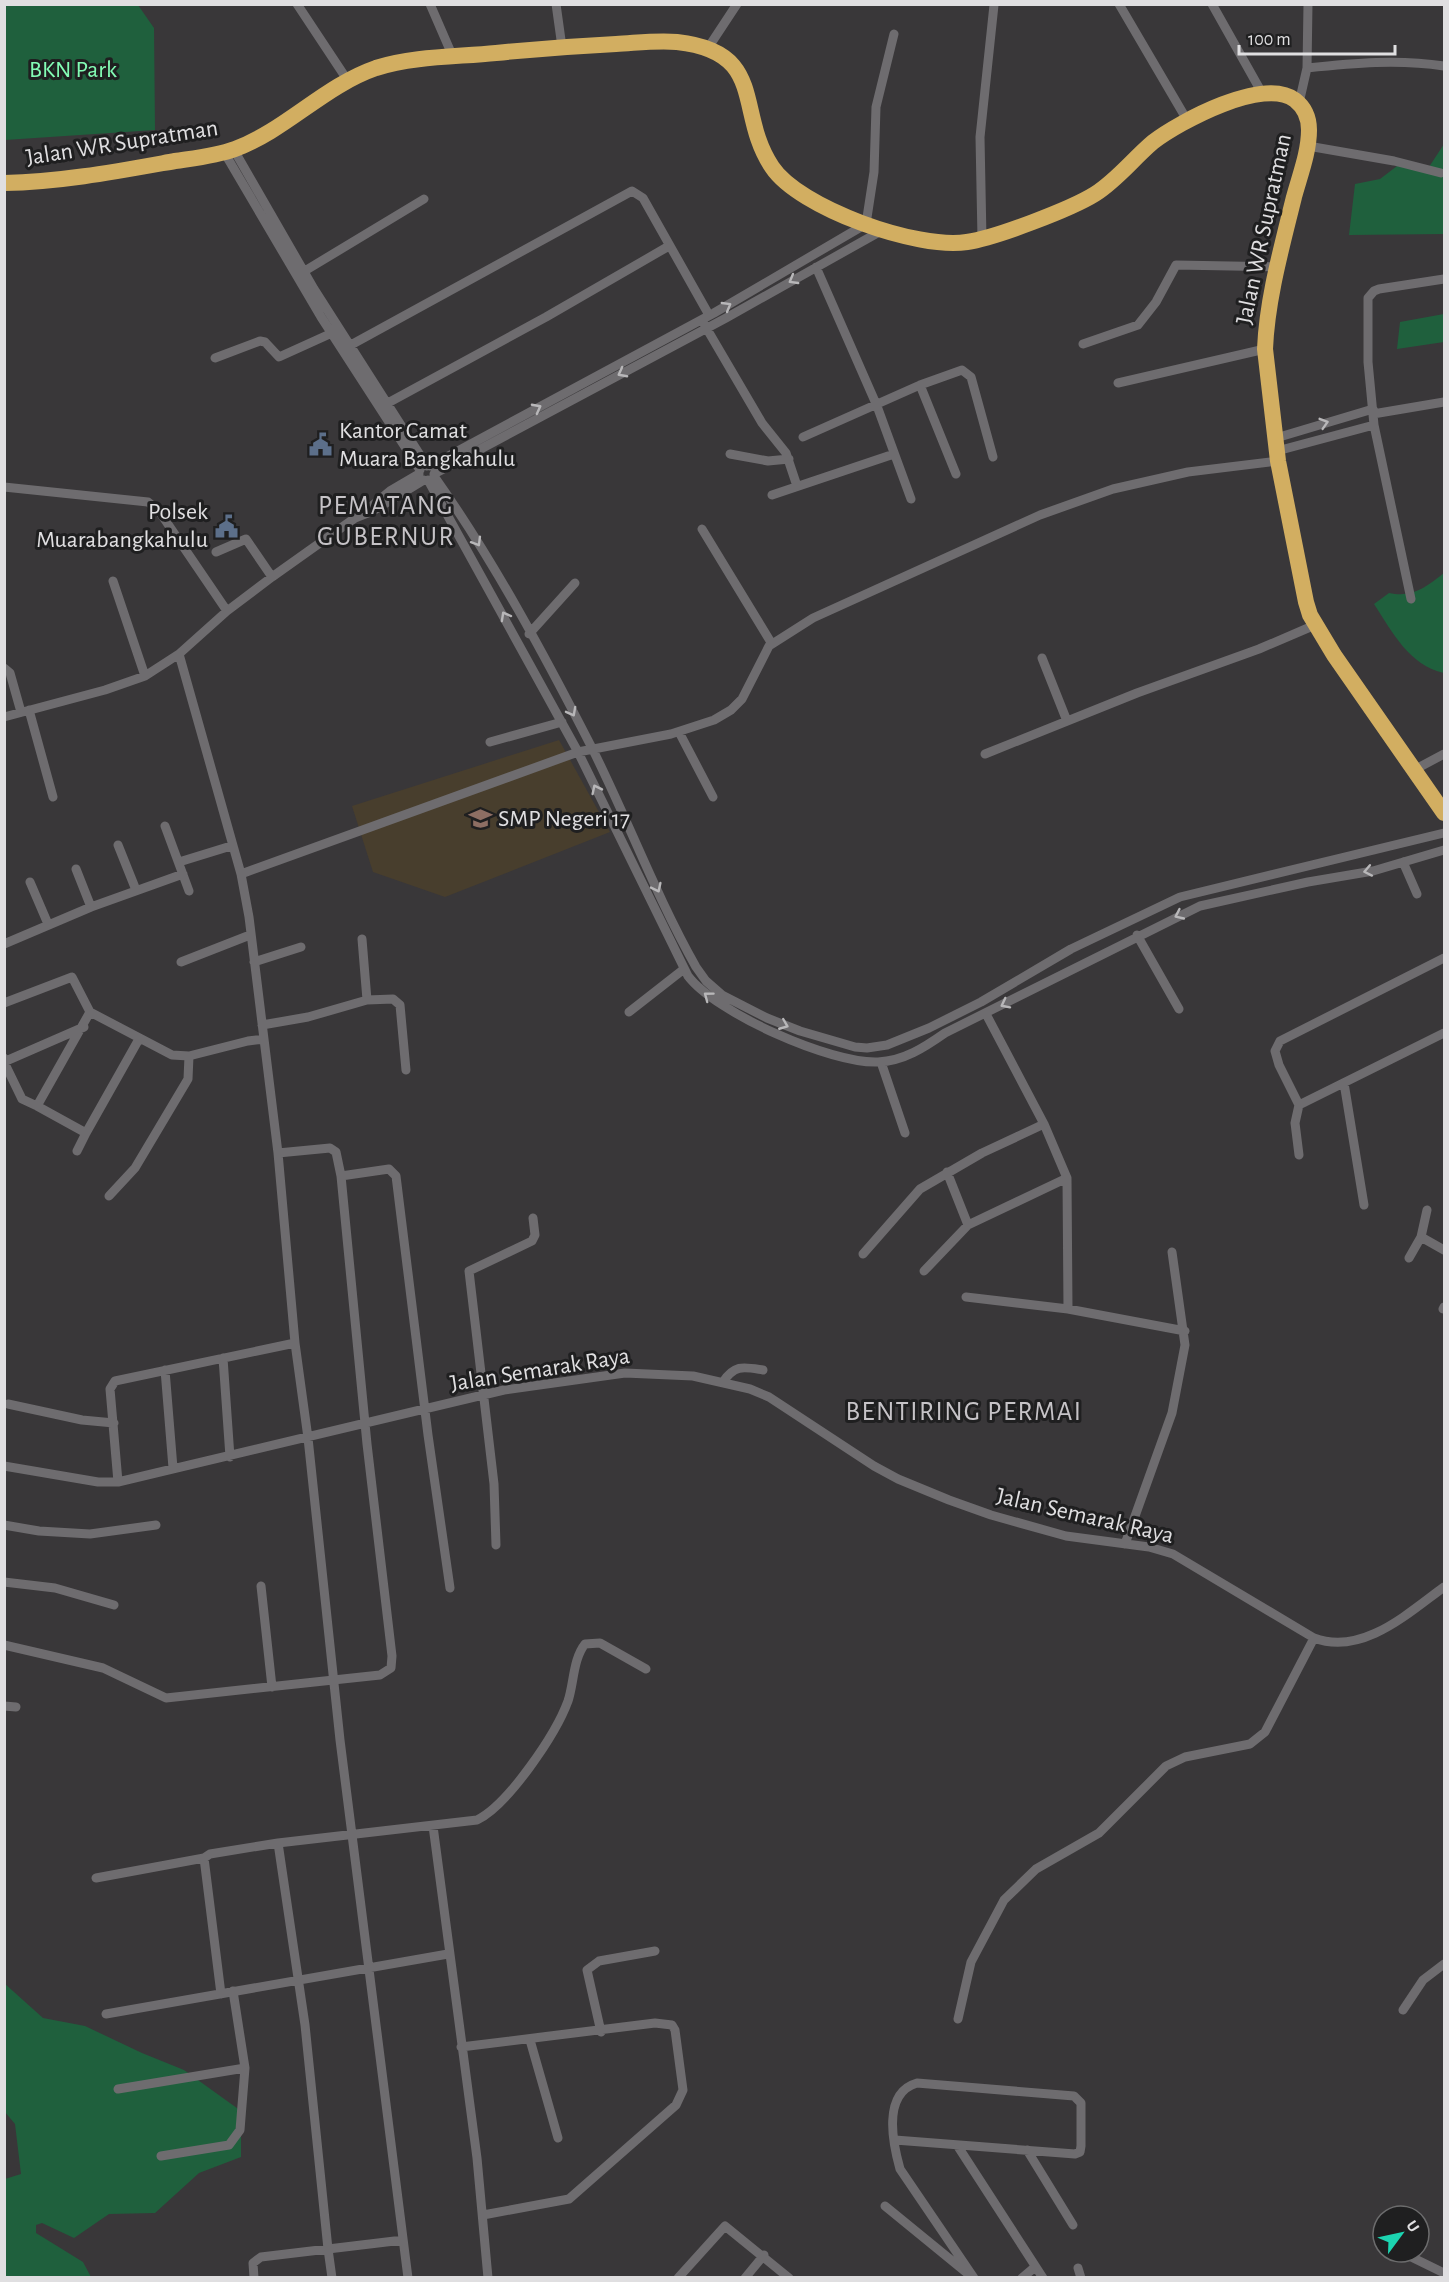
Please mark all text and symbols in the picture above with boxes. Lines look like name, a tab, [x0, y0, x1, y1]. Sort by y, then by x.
scale bar	[1239, 18, 1395, 56]
text: 100 m	[1248, 31, 1291, 49]
park label: BKN Park	[29, 58, 117, 82]
street label: Jalan WR Supratman	[24, 116, 220, 170]
street label: Jalan WR Supratman	[1232, 132, 1296, 326]
one-way arrow	[789, 273, 799, 284]
one-way arrow	[720, 301, 731, 313]
one-way arrow	[618, 366, 628, 377]
one-way arrow	[530, 404, 541, 415]
one-way arrow	[1318, 418, 1329, 430]
place label: Kantor Camat Muara Bangkahulu	[339, 419, 515, 471]
public building icon: Kantor Camat Muara Bangkahulu	[308, 432, 334, 458]
district label: PEMATANG GUBERNUR	[317, 492, 455, 550]
place label: Polsek Muarabangkahulu	[36, 500, 208, 552]
public building icon: Polsek Muarabangkahulu	[213, 513, 239, 539]
one-way arrow	[470, 536, 482, 546]
one-way arrow	[501, 612, 512, 622]
one-way arrow	[565, 706, 576, 717]
one-way arrow	[592, 784, 603, 795]
school or university icon: SMP Negeri 17	[467, 806, 493, 832]
place label: SMP Negeri 17	[498, 807, 630, 831]
one-way arrow	[1363, 864, 1373, 877]
one-way arrow	[649, 882, 661, 893]
one-way arrow	[1174, 908, 1185, 920]
one-way arrow	[703, 992, 714, 1003]
one-way arrow	[1001, 997, 1011, 1008]
one-way arrow	[777, 1018, 788, 1030]
street label: Jalan Semarak Raya	[449, 1344, 631, 1396]
district label: BENTIRING PERMAI	[845, 1398, 1083, 1425]
street label: Jalan Semarak Raya	[994, 1484, 1176, 1548]
north arrow	[1371, 2204, 1431, 2264]
text: U	[1403, 2218, 1422, 2235]

